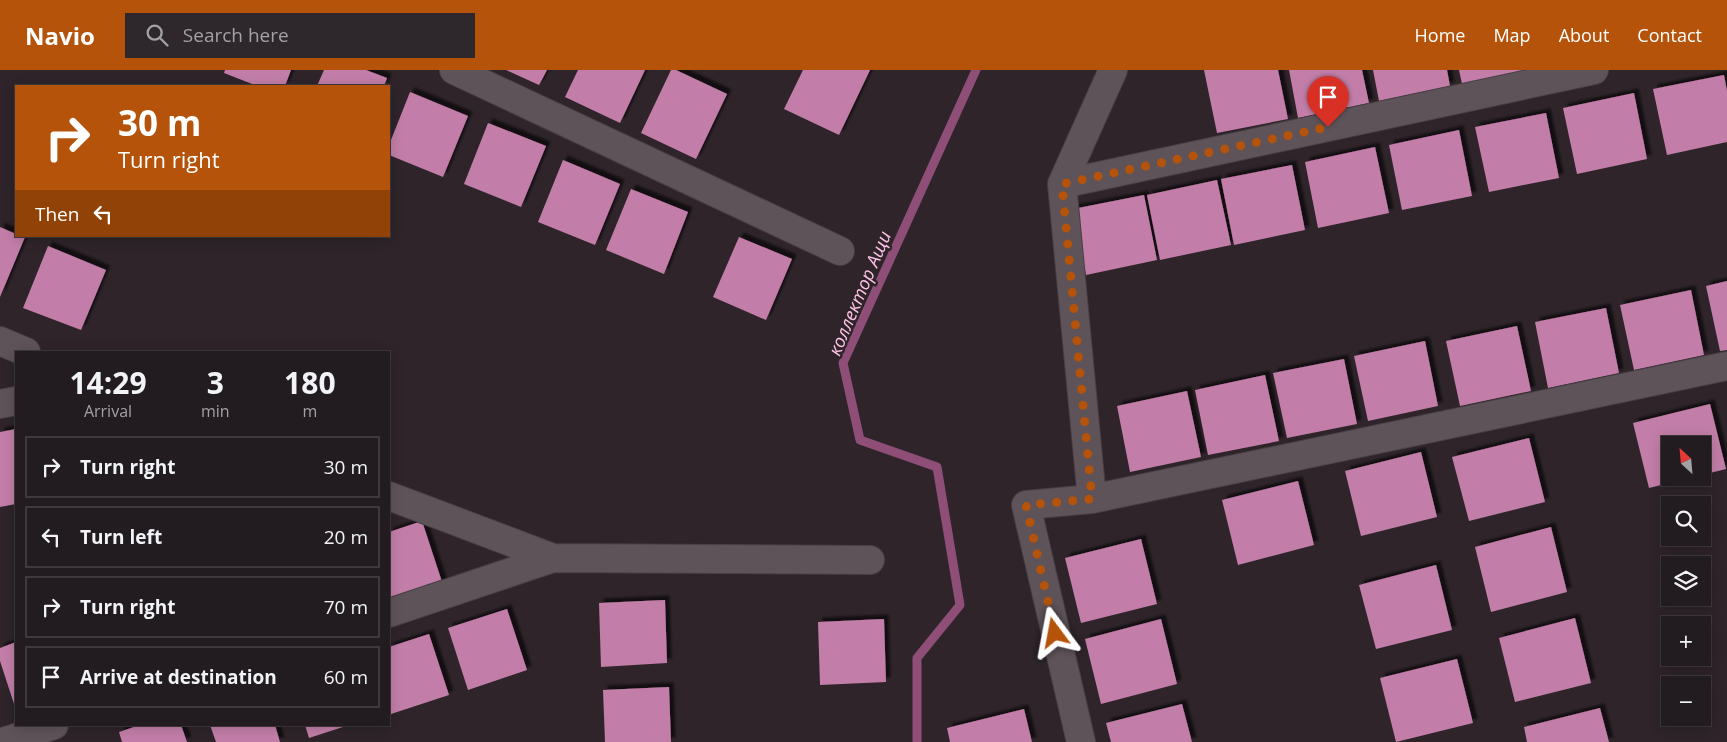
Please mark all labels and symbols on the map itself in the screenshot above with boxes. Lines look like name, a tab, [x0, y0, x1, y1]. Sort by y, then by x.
pin	[1307, 76, 1349, 127]
water label: коллектор Ащи	[822, 227, 896, 359]
north arrow	[1661, 436, 1711, 486]
position arrow	[1028, 606, 1080, 658]

